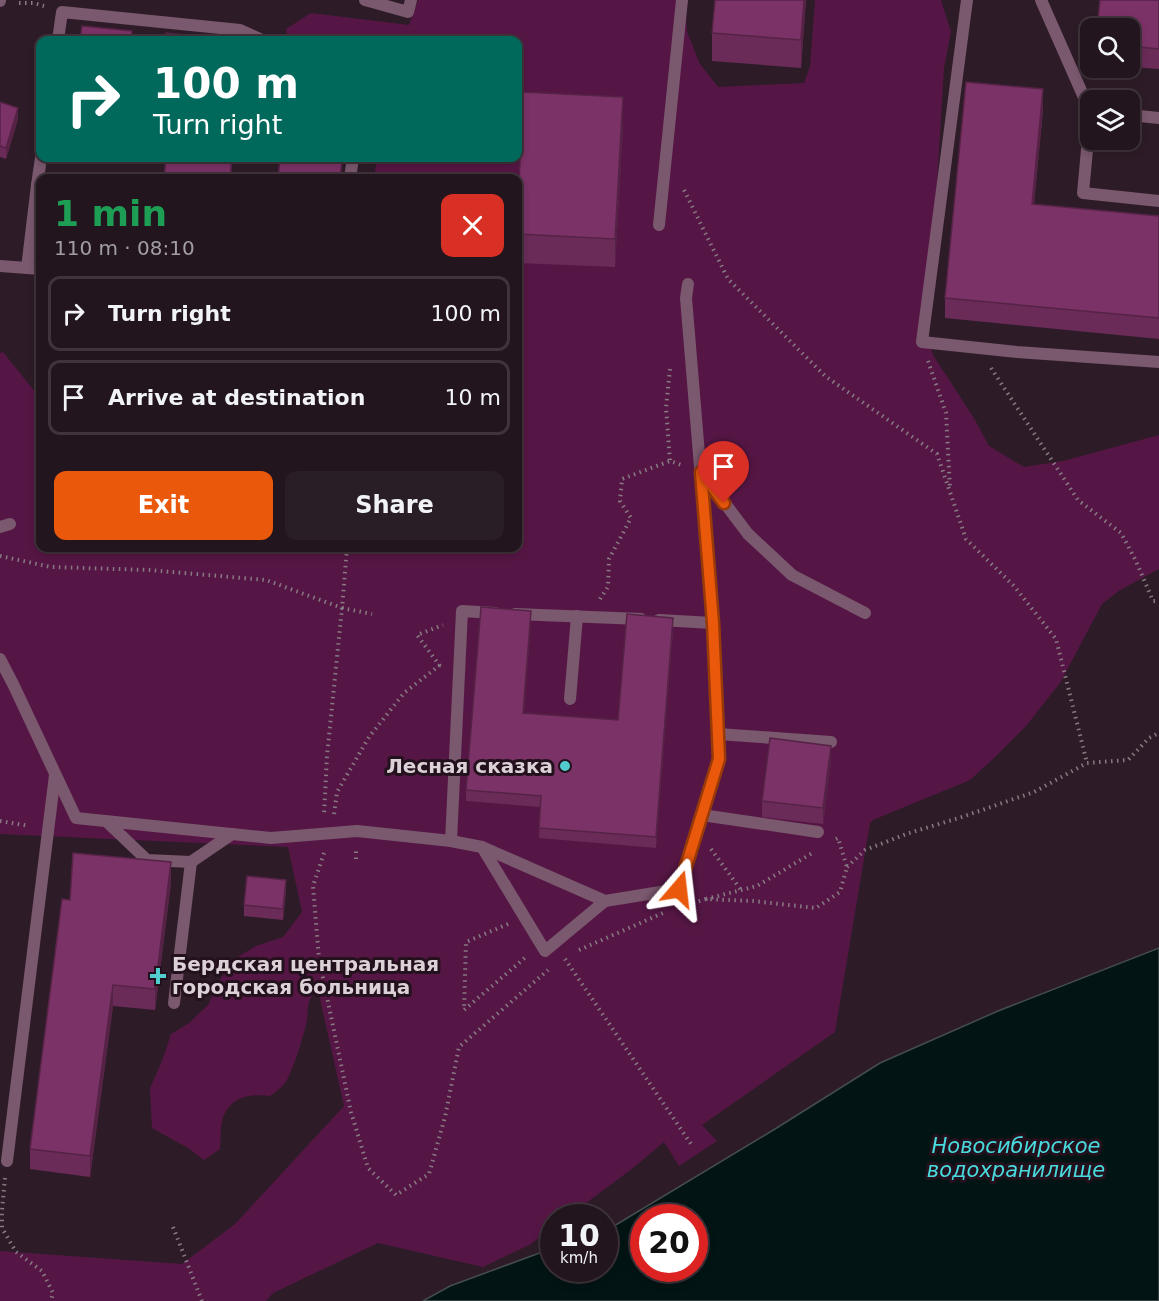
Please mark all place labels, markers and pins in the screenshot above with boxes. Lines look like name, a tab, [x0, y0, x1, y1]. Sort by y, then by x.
pin	[698, 441, 749, 503]
place label: Лесная сказка	[386, 754, 553, 778]
marker: Лесная сказка	[558, 759, 572, 773]
place label: Бердская центральная городская больница	[172, 952, 439, 999]
marker: Бердская центральная городская больница	[149, 967, 167, 985]

